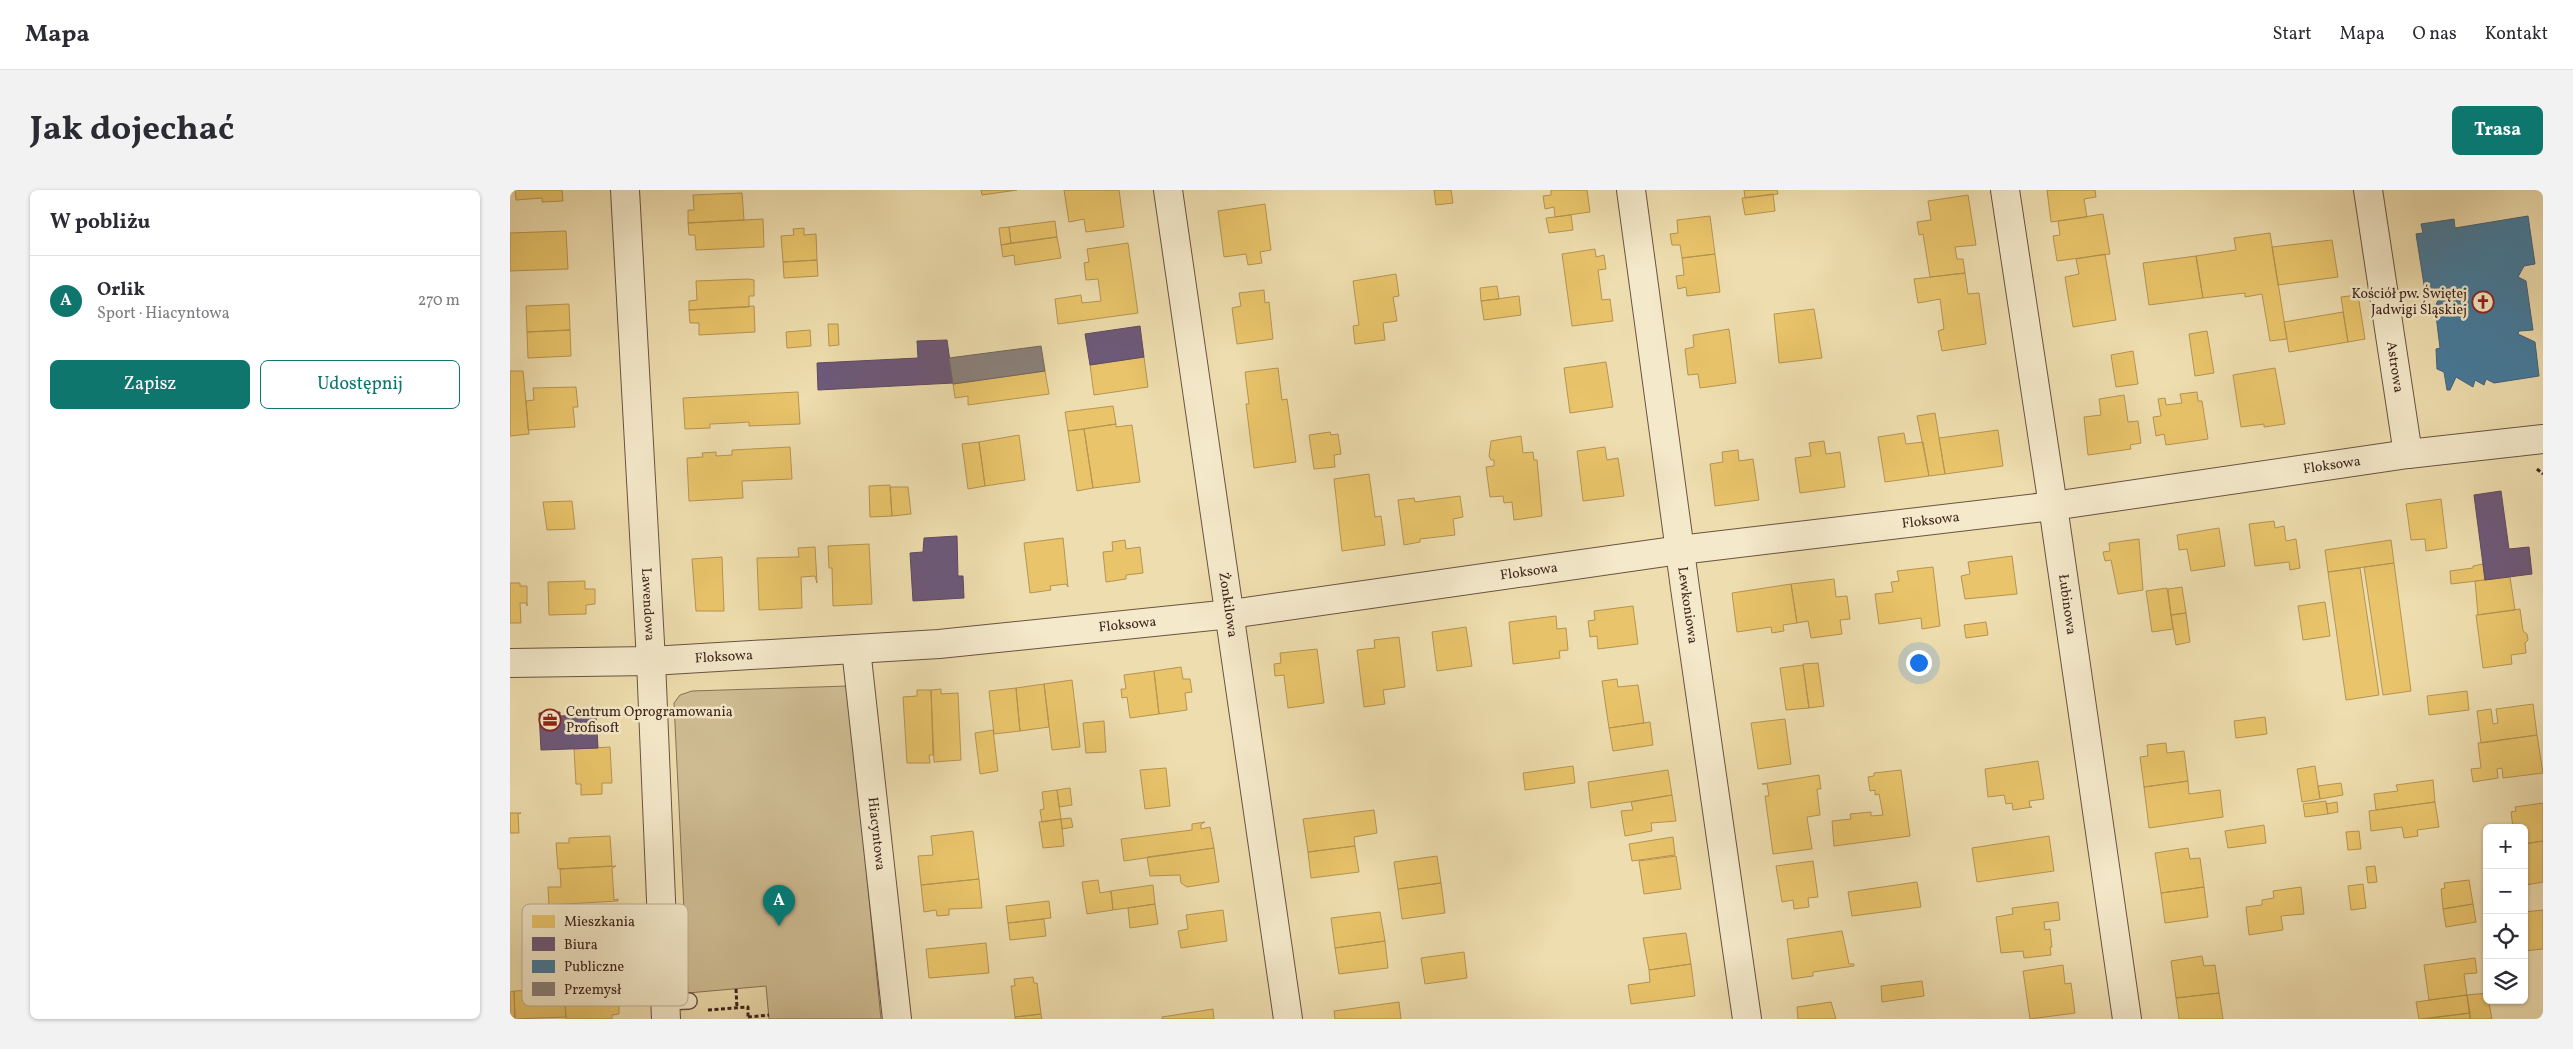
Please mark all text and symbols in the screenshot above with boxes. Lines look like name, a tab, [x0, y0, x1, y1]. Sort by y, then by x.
text: Mapa	[25, 18, 90, 52]
text: Start	[2273, 22, 2312, 47]
text: Mapa	[2340, 22, 2385, 47]
text: O nas	[2413, 22, 2457, 47]
text: Kontakt	[2485, 22, 2548, 47]
text: Jak dojechać	[30, 106, 234, 154]
button: Trasa	[2452, 106, 2543, 155]
text: W pobliżu	[50, 208, 150, 237]
text: Orlik	[97, 277, 145, 303]
place label: Kościół pw. Świętej Jadwigi Śląskiej	[2352, 284, 2467, 320]
text: A	[60, 290, 72, 312]
text: 270 m	[418, 290, 460, 312]
church icon: Kościół pw. Świętej Jadwigi Śląskiej	[2471, 290, 2495, 314]
text: Sport · Hiacyntowa	[97, 303, 230, 325]
street label: Astrowa	[2382, 340, 2408, 394]
button: Zapisz	[50, 360, 250, 409]
button: Udostępnij	[260, 360, 460, 409]
street label: Floksowa	[2302, 452, 2362, 479]
street label: Floksowa	[1901, 508, 1961, 533]
street label: Floksowa	[1499, 558, 1559, 585]
street label: Lewkoniowa	[1673, 565, 1702, 645]
street label: Lawendowa	[636, 567, 659, 641]
street label: Żonkilowa	[1214, 571, 1242, 639]
street label: Łubinowa	[2053, 573, 2081, 636]
street label: Floksowa	[1098, 612, 1157, 637]
street label: Floksowa	[694, 646, 753, 668]
your location	[1906, 650, 1932, 676]
place label: Centrum Oprogramowania Profisoft	[566, 703, 733, 738]
office icon: Centrum Oprogramowania Profisoft	[538, 708, 562, 732]
street label: Hiacyntowa	[863, 796, 890, 872]
map controls	[2483, 824, 2528, 1004]
button: +	[2483, 824, 2528, 869]
button: −	[2483, 869, 2528, 914]
pin: A	[763, 885, 795, 926]
legend	[522, 904, 688, 1006]
text: Mieszkania	[564, 913, 635, 932]
button: locate	[2483, 914, 2528, 959]
text: Biura	[564, 936, 598, 955]
text: Publiczne	[564, 958, 625, 977]
button: layers	[2483, 959, 2528, 1004]
text: Przemysł	[564, 981, 622, 1000]

